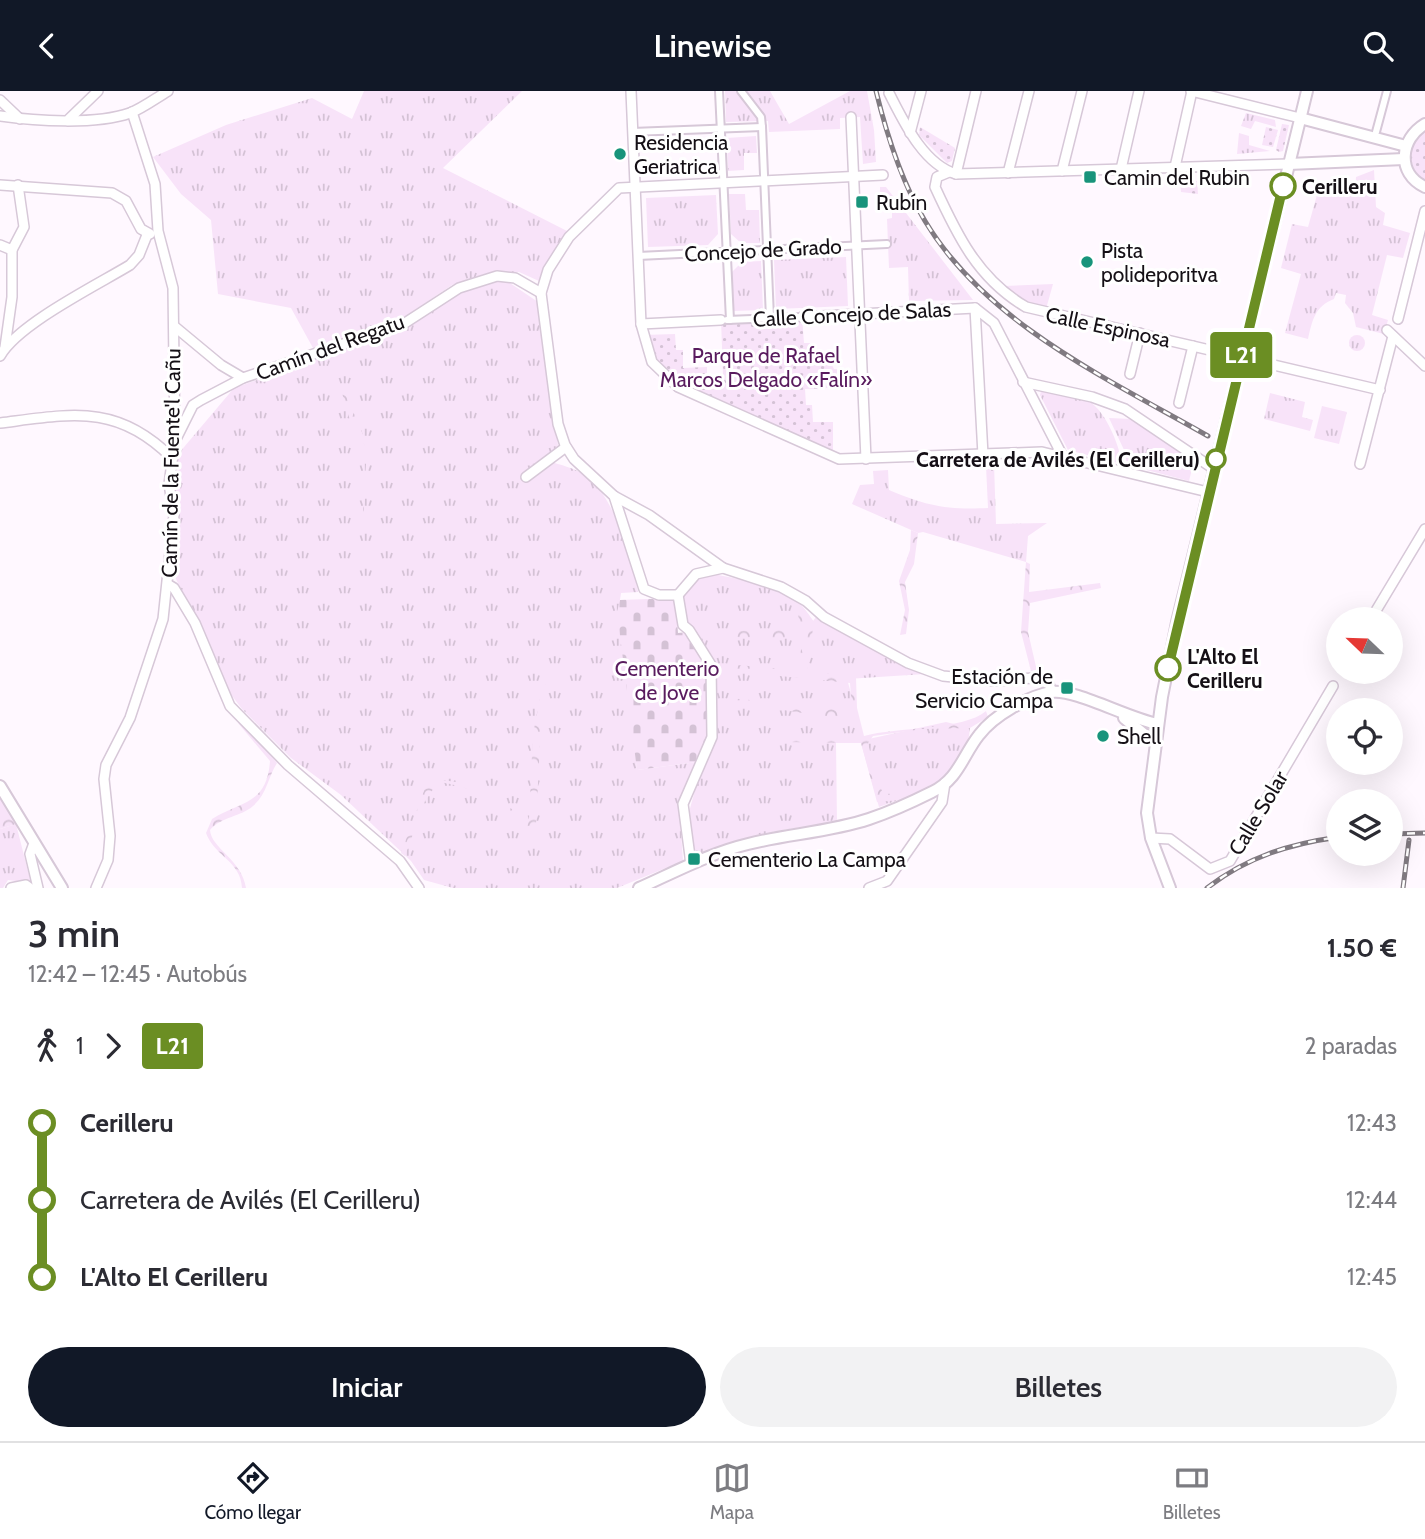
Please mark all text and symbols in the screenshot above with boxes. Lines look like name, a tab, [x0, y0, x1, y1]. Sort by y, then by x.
text: Linewise	[653, 26, 772, 65]
icon: back	[28, 27, 66, 65]
icon: search	[1359, 27, 1397, 65]
place label: Residencia Geriatrica	[634, 130, 728, 179]
marker: Residencia Geriatrica	[612, 146, 628, 162]
place label: Camin del Rubin	[1104, 165, 1250, 190]
marker: Camin del Rubin	[1082, 169, 1098, 185]
marker: Cerilleru	[1270, 173, 1296, 199]
place label: Cerilleru	[1302, 174, 1378, 199]
place label: Rubín	[876, 190, 927, 215]
marker: Rubín	[854, 194, 870, 210]
street label: Concejo de Grado	[684, 233, 842, 268]
place label: Pista polideporitva	[1101, 238, 1218, 287]
marker: Pista polideporitva	[1079, 254, 1095, 270]
street label: Calle Concejo de Salas	[752, 296, 952, 333]
street label: Calle Espinosa	[1043, 302, 1173, 352]
street label: Camín del Regatu	[252, 309, 408, 385]
line badge: L21	[1201, 332, 1281, 378]
text: L21	[1224, 340, 1258, 369]
park label: Parque de Rafael Marcos Delgado «Falín»	[660, 343, 872, 392]
street label: Camín de la Fuente'l Cañu	[157, 348, 185, 578]
place label: Carretera de Avilés (El Cerilleru)	[916, 447, 1200, 472]
marker: Carretera de Avilés (El Cerilleru)	[1206, 449, 1226, 469]
north arrow	[1326, 607, 1404, 684]
map controls	[1326, 607, 1403, 866]
place label: L'Alto El Cerilleru	[1187, 644, 1263, 693]
marker: L'Alto El Cerilleru	[1155, 655, 1181, 681]
park label: Cementerio de Jove	[615, 656, 719, 705]
place label: Estación de Servicio Campa	[915, 664, 1053, 713]
marker: Estación de Servicio Campa	[1059, 680, 1075, 696]
button: locate	[1326, 698, 1403, 775]
place label: Shell	[1117, 724, 1161, 749]
marker: Shell	[1095, 728, 1111, 744]
street label: Calle Solar	[1223, 766, 1293, 860]
button: layers	[1326, 789, 1403, 866]
place label: Cementerio La Campa	[708, 847, 906, 872]
marker: Cementerio La Campa	[686, 851, 702, 867]
text: 3 min	[28, 910, 120, 957]
text: 1.50 €	[1327, 932, 1397, 964]
text: 12:42 – 12:45 · Autobús	[28, 960, 247, 988]
icon: walk	[28, 1027, 66, 1065]
icon: forward	[94, 1027, 132, 1065]
text: L21	[156, 1031, 189, 1060]
text: 1	[76, 1032, 84, 1060]
text: 2 paradas	[1304, 1032, 1397, 1060]
text: Cerilleru	[80, 1107, 174, 1139]
text: 12:43	[1347, 1109, 1397, 1137]
text: Carretera de Avilés (El Cerilleru)	[80, 1184, 421, 1216]
text: 12:44	[1346, 1186, 1397, 1214]
text: L'Alto El Cerilleru	[80, 1261, 268, 1293]
text: 12:45	[1347, 1263, 1397, 1291]
button: Iniciar	[28, 1347, 706, 1427]
button: Billetes	[720, 1347, 1397, 1427]
tab: Cómo llegar	[204, 1459, 301, 1524]
tab: Mapa	[710, 1459, 754, 1524]
tab: Billetes	[1163, 1459, 1221, 1524]

